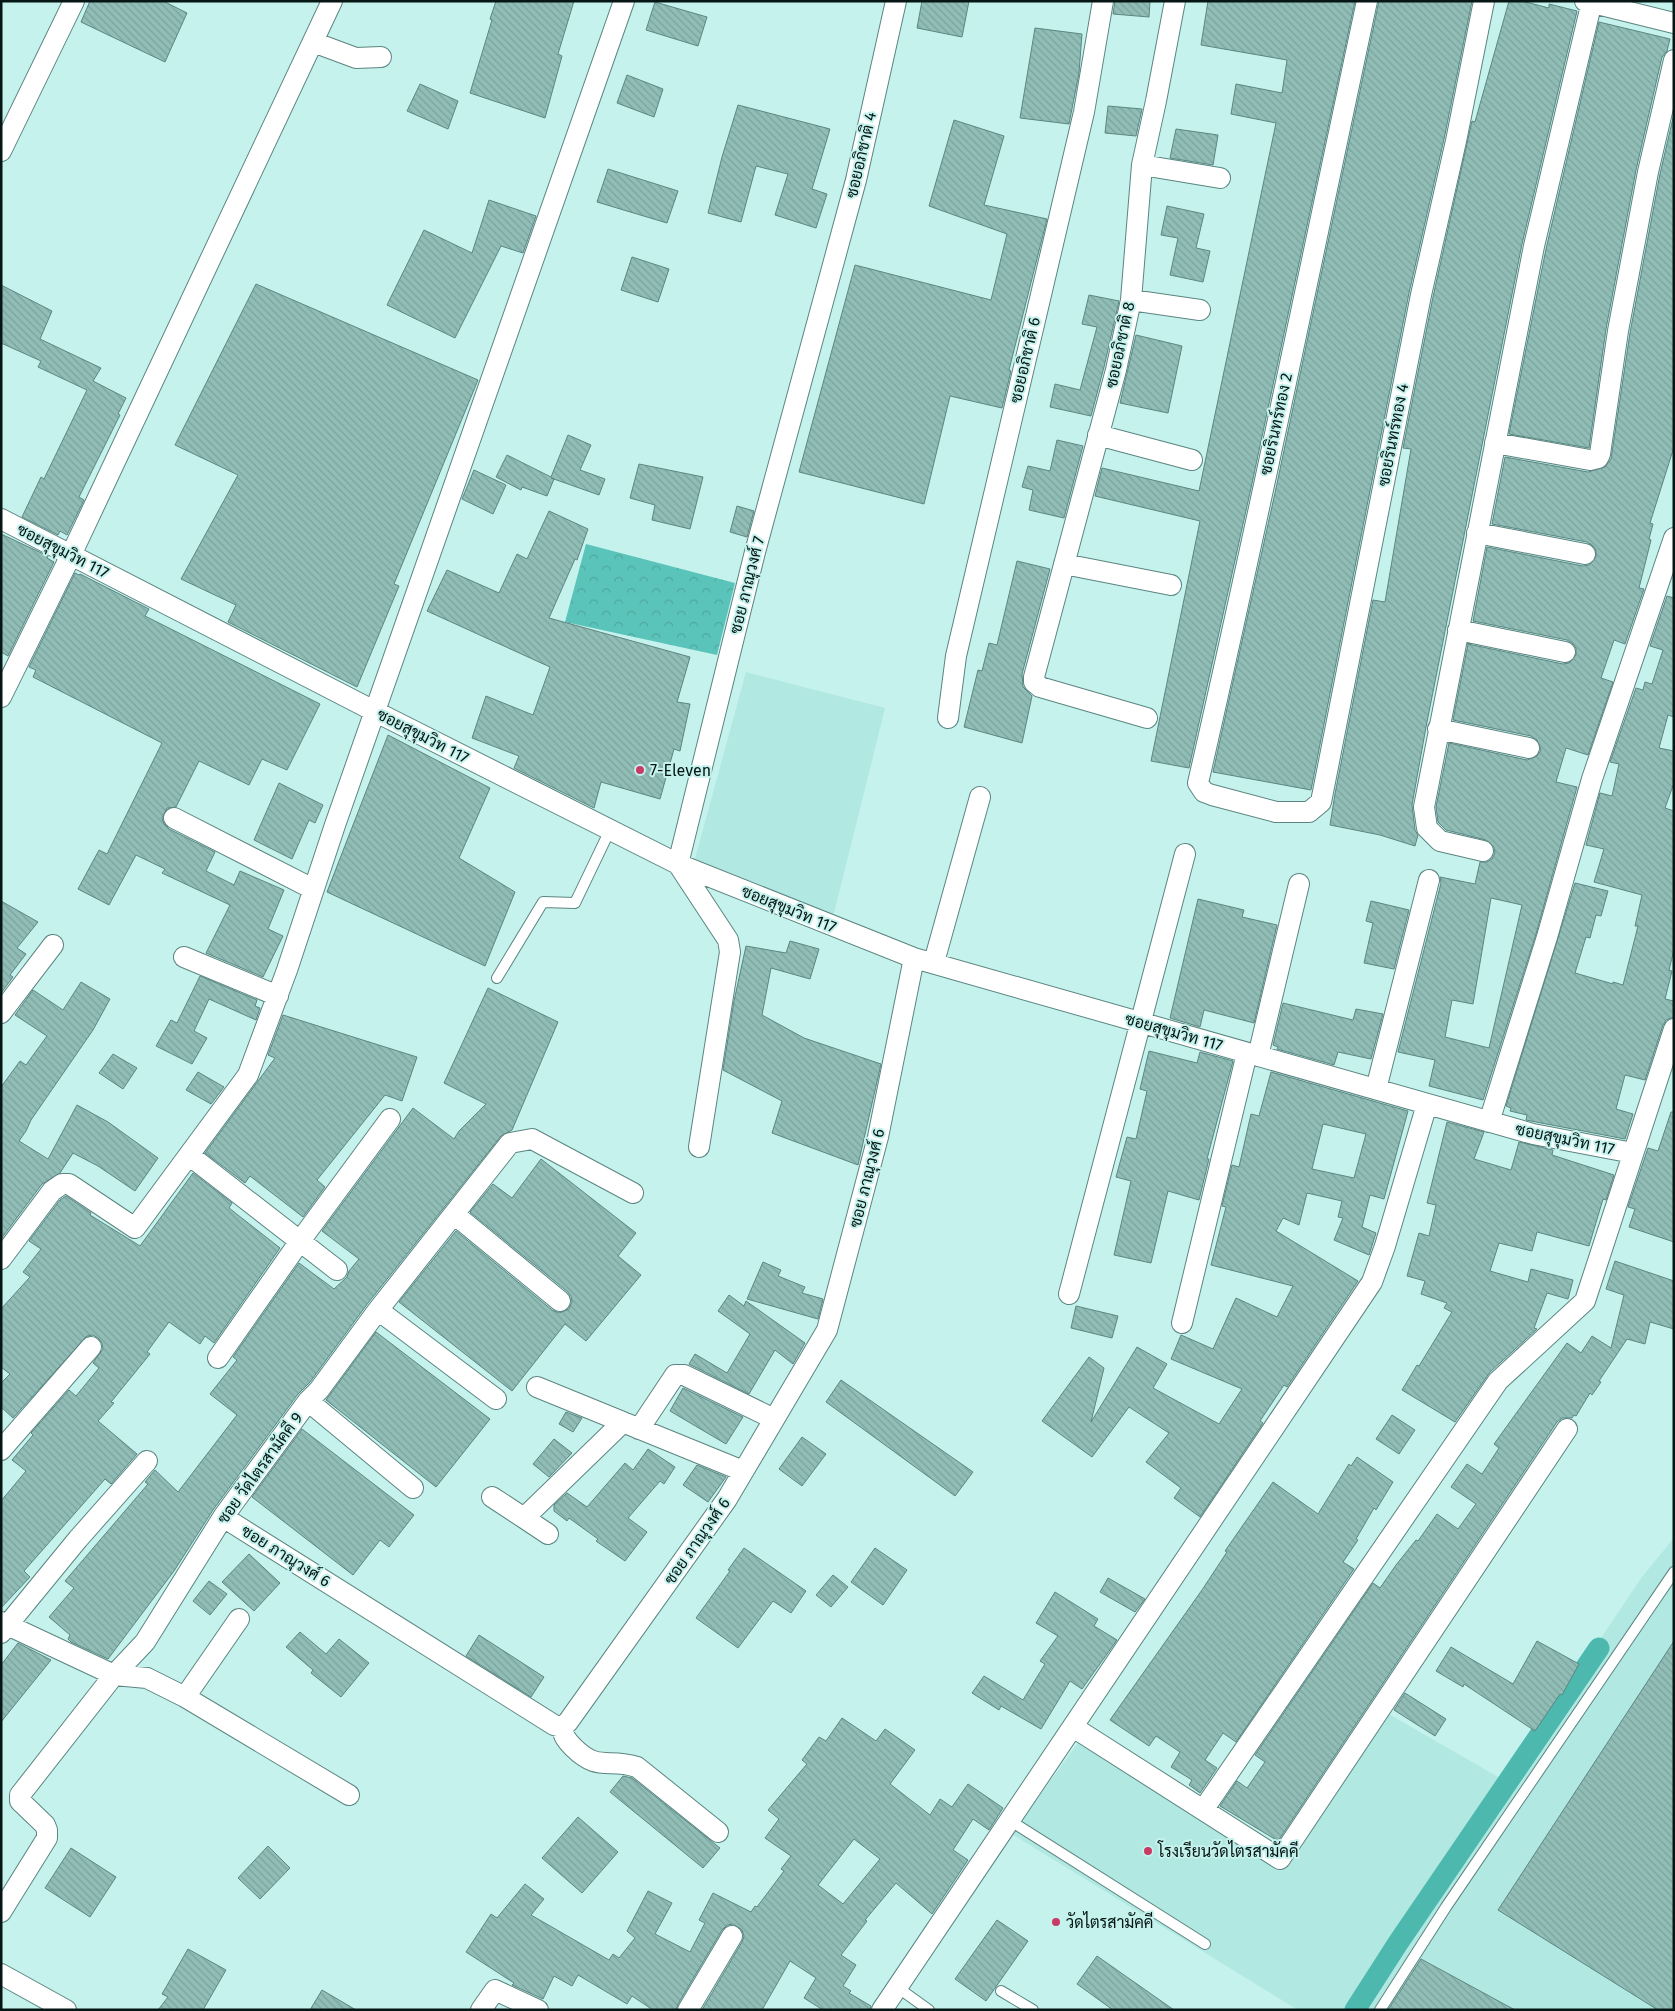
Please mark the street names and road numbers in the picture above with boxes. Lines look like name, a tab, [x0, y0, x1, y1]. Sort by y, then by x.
street label: ซอยอภิชาติ 4	[842, 110, 880, 200]
street label: ซอยอภิชาติ 8	[1102, 300, 1138, 390]
street label: ซอยอภิชาติ 6	[1006, 315, 1044, 405]
street label: ซอยรินทร์ทอง 2	[1253, 370, 1296, 477]
street label: ซอยรินทร์ทอง 4	[1371, 381, 1412, 488]
street label: ซอยสุขุมวิท 117	[13, 520, 112, 584]
street label: ซอย ภาณุวงศ์ 7	[723, 533, 770, 636]
street label: ซอยสุขุมวิท 117	[373, 705, 472, 769]
street label: ซอยสุขุมวิท 117	[738, 881, 839, 939]
street label: ซอยสุขุมวิท 117	[1122, 1009, 1225, 1057]
street label: ซอยสุขุมวิท 117	[1513, 1119, 1616, 1161]
street label: ซอย ภาณุวงศ์ 6	[843, 1126, 890, 1230]
street label: ซอย วัดไตรสามัคคี 9	[212, 1408, 307, 1527]
street label: ซอย ภาณุวงศ์ 6	[658, 1492, 736, 1589]
street label: ซอย ภาณุวงศ์ 6	[237, 1519, 336, 1593]

